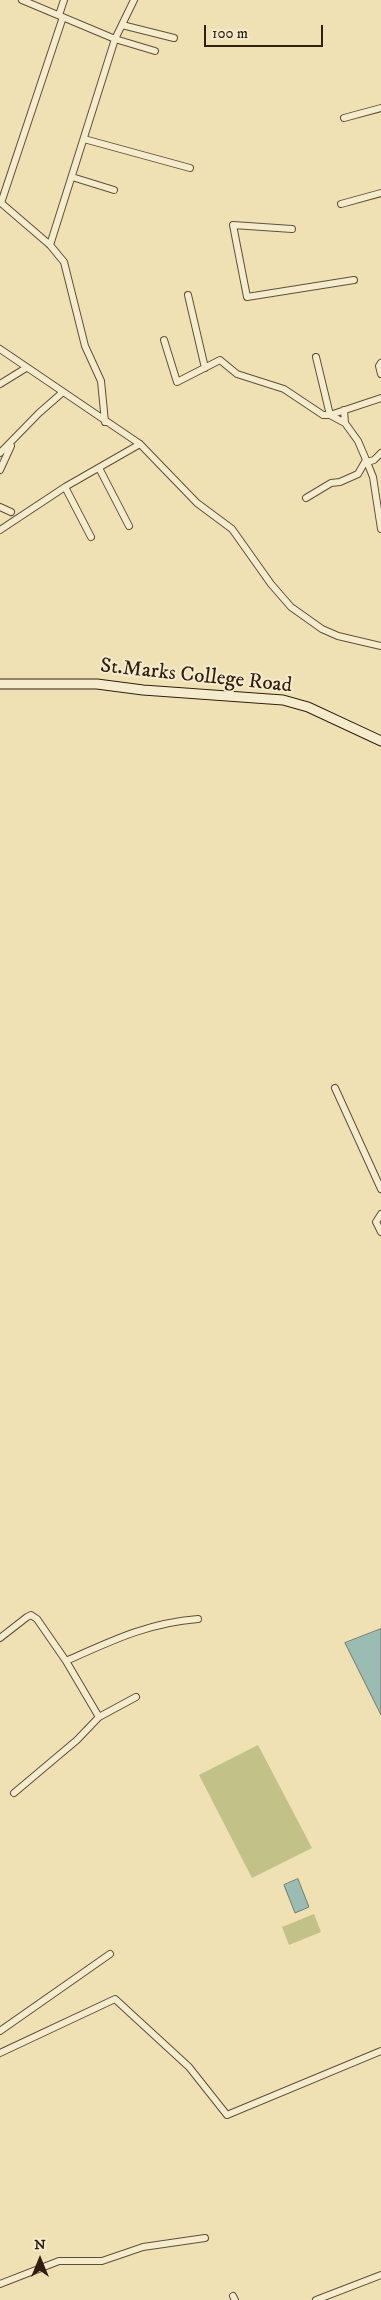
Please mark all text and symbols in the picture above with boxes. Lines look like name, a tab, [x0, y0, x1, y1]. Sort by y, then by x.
scale bar	[206, 15, 325, 47]
text: 100 m	[212, 24, 248, 43]
street label: St.Marks College Road	[99, 654, 293, 700]
north arrow	[15, 2235, 65, 2285]
text: N	[34, 2236, 46, 2254]

